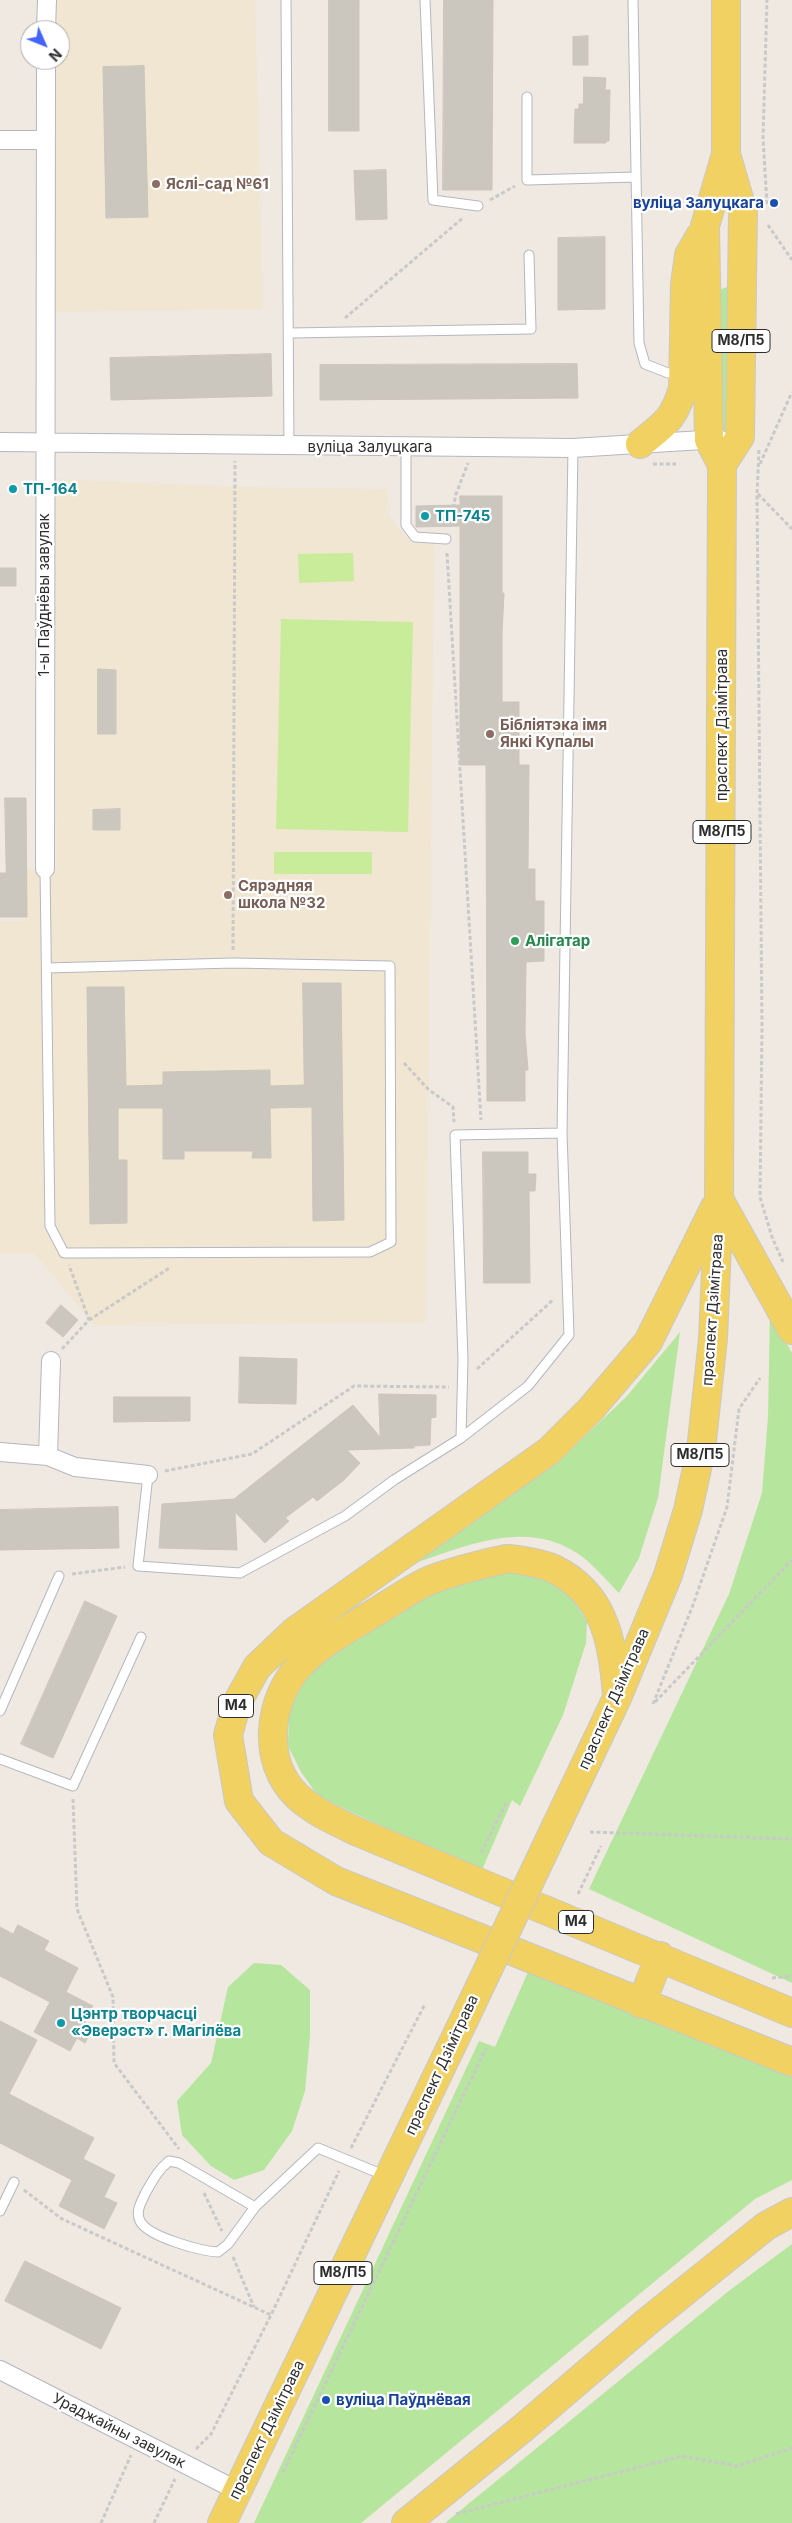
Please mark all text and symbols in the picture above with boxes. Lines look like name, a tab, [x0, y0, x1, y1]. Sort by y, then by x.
north arrow	[20, 20, 70, 70]
text: N	[46, 45, 65, 65]
place label: Яслі-сад №61	[166, 175, 269, 193]
marker: Яслі-сад №61	[150, 178, 162, 190]
place label: вуліца Залуцкага	[633, 194, 764, 212]
marker: вуліца Залуцкага	[768, 197, 780, 209]
road number: М8/П5	[712, 330, 770, 352]
street label: вуліца Залуцкага	[307, 438, 433, 456]
place label: ТП-164	[23, 480, 78, 498]
marker: ТП-164	[7, 483, 19, 495]
place label: ТП-745	[435, 507, 490, 525]
marker: ТП-745	[419, 510, 431, 522]
street label: 1-ы Паўднёвы завулак	[35, 513, 53, 677]
street label: праспект Дзімітрава	[713, 649, 731, 801]
place label: Бібліятэка імя Янкі Купалы	[500, 716, 607, 751]
marker: Бібліятэка імя Янкі Купалы	[484, 728, 496, 740]
road number: М8/П5	[693, 820, 751, 844]
place label: Сярэдняя школа №32	[238, 877, 325, 912]
marker: Сярэдняя школа №32	[222, 889, 234, 901]
place label: Алігатар	[525, 932, 590, 950]
marker: Алігатар	[509, 935, 521, 947]
street label: праспект Дзімітрава	[699, 1233, 727, 1387]
road number: М8/П5	[671, 1444, 729, 1466]
street label: праспект Дзімітрава	[575, 1626, 653, 1772]
road number: М4	[218, 1694, 254, 1718]
road number: М4	[558, 1910, 594, 1934]
street label: праспект Дзімітрава	[402, 1992, 482, 2138]
place label: Цэнтр творчасці «Эверэст» г. Магілёва	[71, 2005, 241, 2040]
marker: Цэнтр творчасці «Эверэст» г. Магілёва	[55, 2017, 67, 2029]
road number: М8/П5	[314, 2262, 372, 2284]
street label: праспект Дзімітрава	[226, 2358, 308, 2502]
street label: Ураджайны завулак	[50, 2390, 188, 2472]
place label: вуліца Паўднёвая	[336, 2391, 471, 2409]
marker: вуліца Паўднёвая	[320, 2394, 332, 2406]

